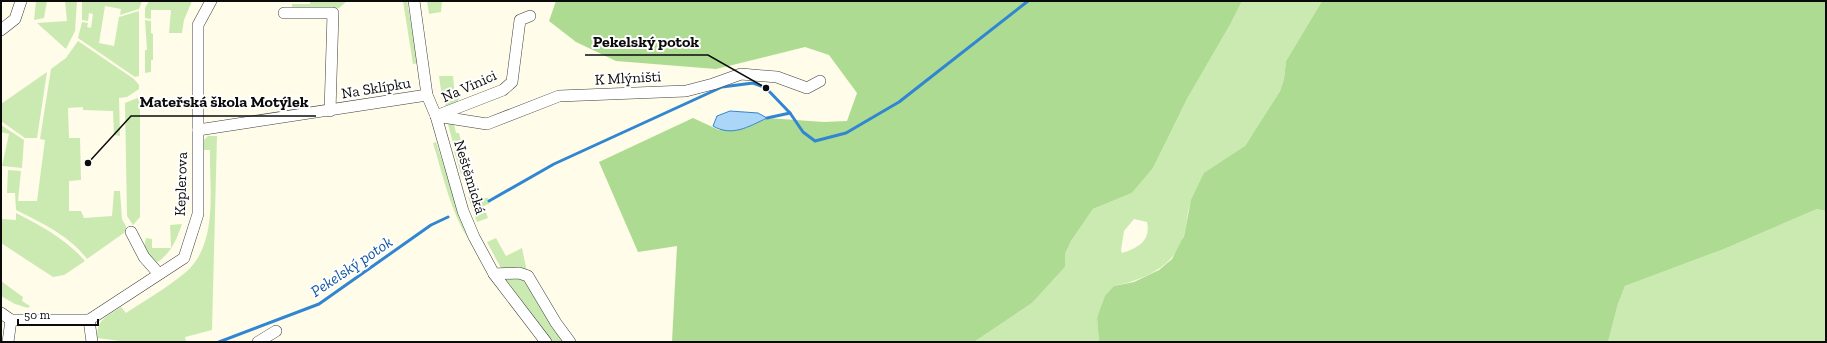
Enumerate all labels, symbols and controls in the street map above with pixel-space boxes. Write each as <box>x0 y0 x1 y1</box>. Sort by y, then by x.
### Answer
callout: Pekelský potok <box>585 27 708 55</box>
text: Pekelský potok <box>593 32 699 51</box>
street label: Na Vinici <box>439 66 499 106</box>
street label: K Mlýništi <box>594 67 662 89</box>
street label: Na Sklípku <box>340 74 412 102</box>
callout: Mateřská škola Motýlek <box>131 88 316 116</box>
text: Mateřská škola Motýlek <box>139 92 309 111</box>
street label: Neštěmická <box>450 138 490 216</box>
street label: Keplerova <box>171 152 191 216</box>
water label: Pekelský potok <box>307 232 396 301</box>
scale bar <box>18 301 98 327</box>
text: 50 m <box>24 308 51 322</box>

